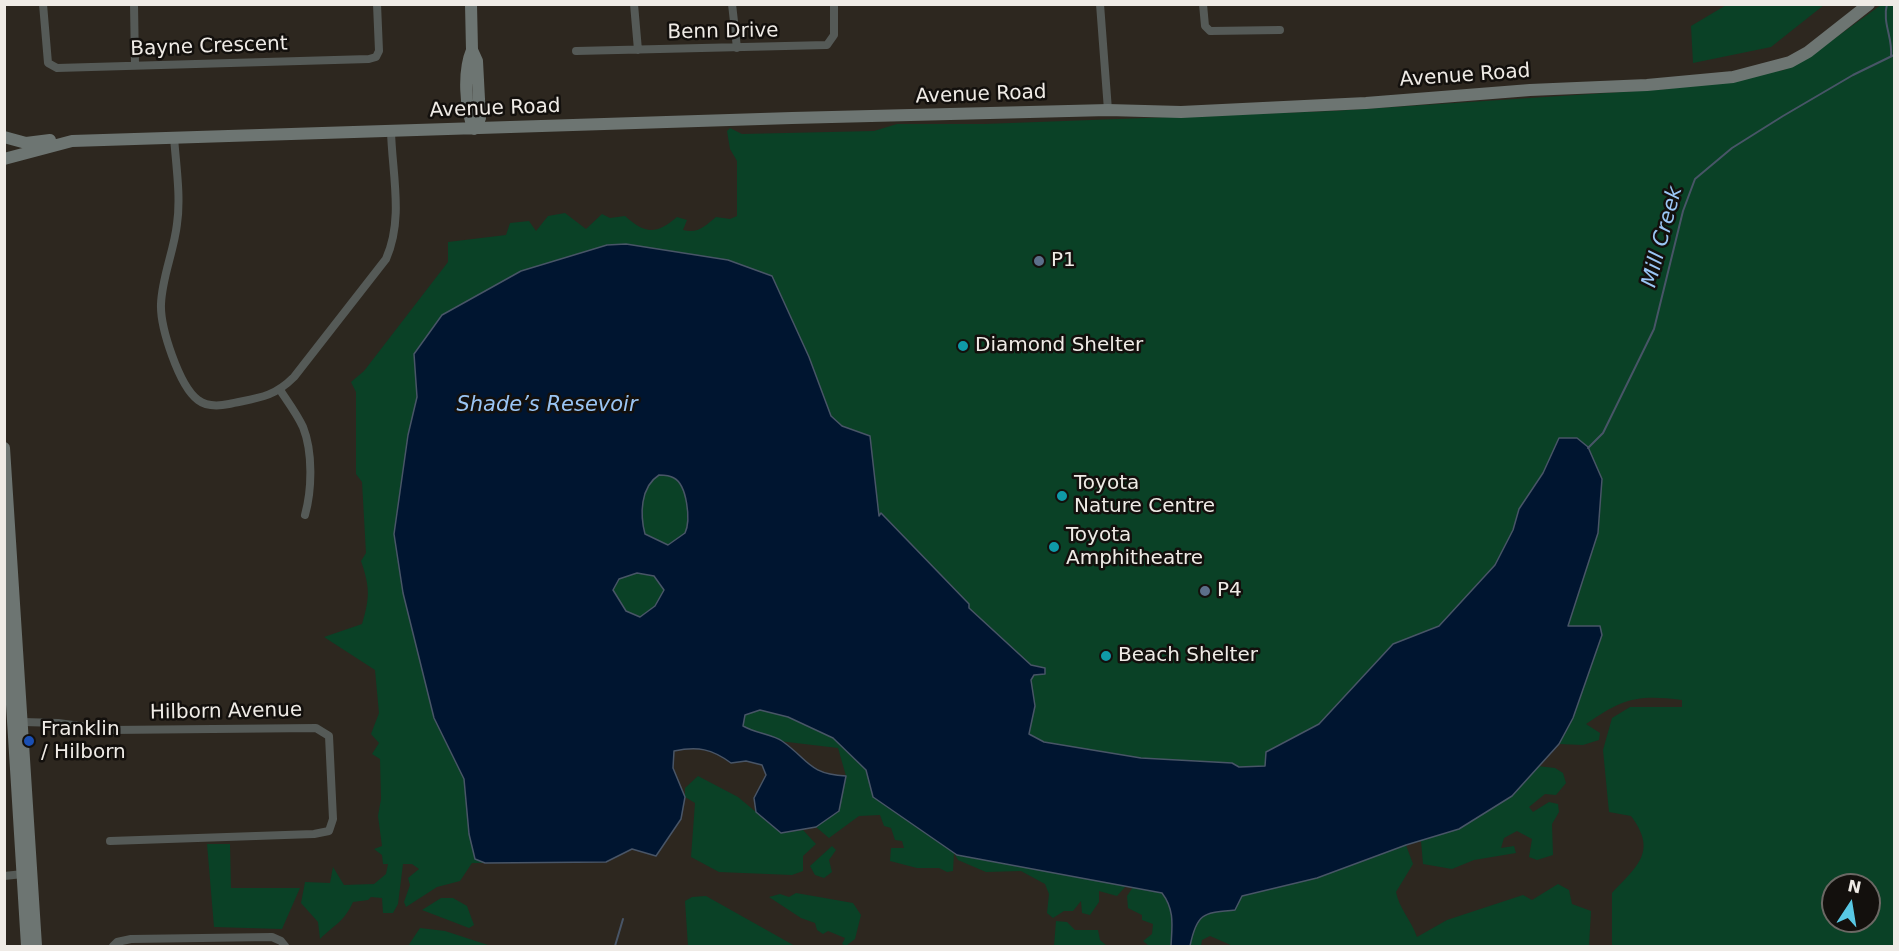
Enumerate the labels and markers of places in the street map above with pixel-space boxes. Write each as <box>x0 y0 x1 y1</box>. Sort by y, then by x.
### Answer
place label: P1 <box>1051 249 1076 273</box>
marker: P1 <box>1032 254 1046 268</box>
place label: Diamond Shelter <box>975 334 1143 358</box>
marker: Diamond Shelter <box>956 339 970 353</box>
place label: Toyota Nature Centre <box>1074 472 1215 519</box>
marker: Toyota Nature Centre <box>1055 489 1069 503</box>
place label: Toyota Amphitheatre <box>1066 524 1203 571</box>
marker: Toyota Amphitheatre <box>1047 540 1061 554</box>
place label: P4 <box>1217 579 1242 603</box>
marker: P4 <box>1198 584 1212 598</box>
place label: Beach Shelter <box>1118 644 1258 668</box>
marker: Beach Shelter <box>1099 649 1113 663</box>
place label: Franklin / Hilborn <box>41 718 126 765</box>
marker: Franklin / Hilborn <box>22 734 36 748</box>

